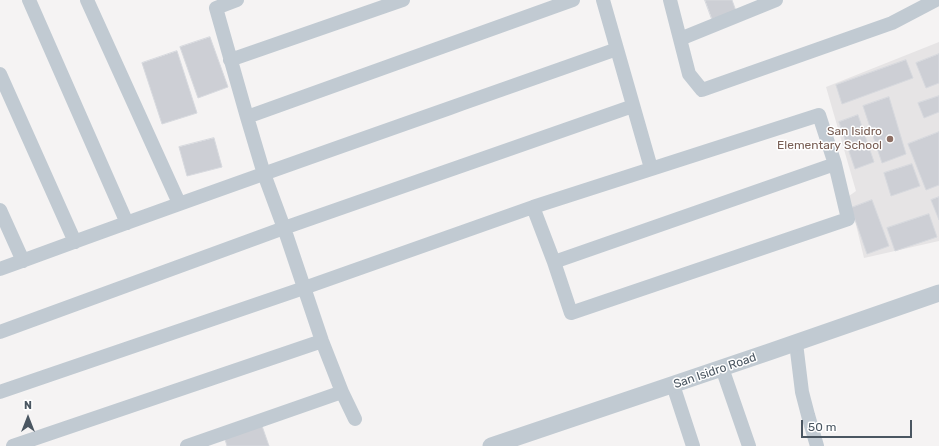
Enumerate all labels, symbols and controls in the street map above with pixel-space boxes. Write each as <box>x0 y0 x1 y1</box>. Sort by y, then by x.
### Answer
place label: San Isidro Elementary School <box>777 125 882 153</box>
marker: San Isidro Elementary School <box>885 134 895 144</box>
street label: San Isidro Road <box>672 350 758 392</box>
north arrow <box>8 398 48 438</box>
text: N <box>24 399 32 412</box>
scale bar <box>803 412 914 438</box>
text: 50 m <box>808 420 836 434</box>

